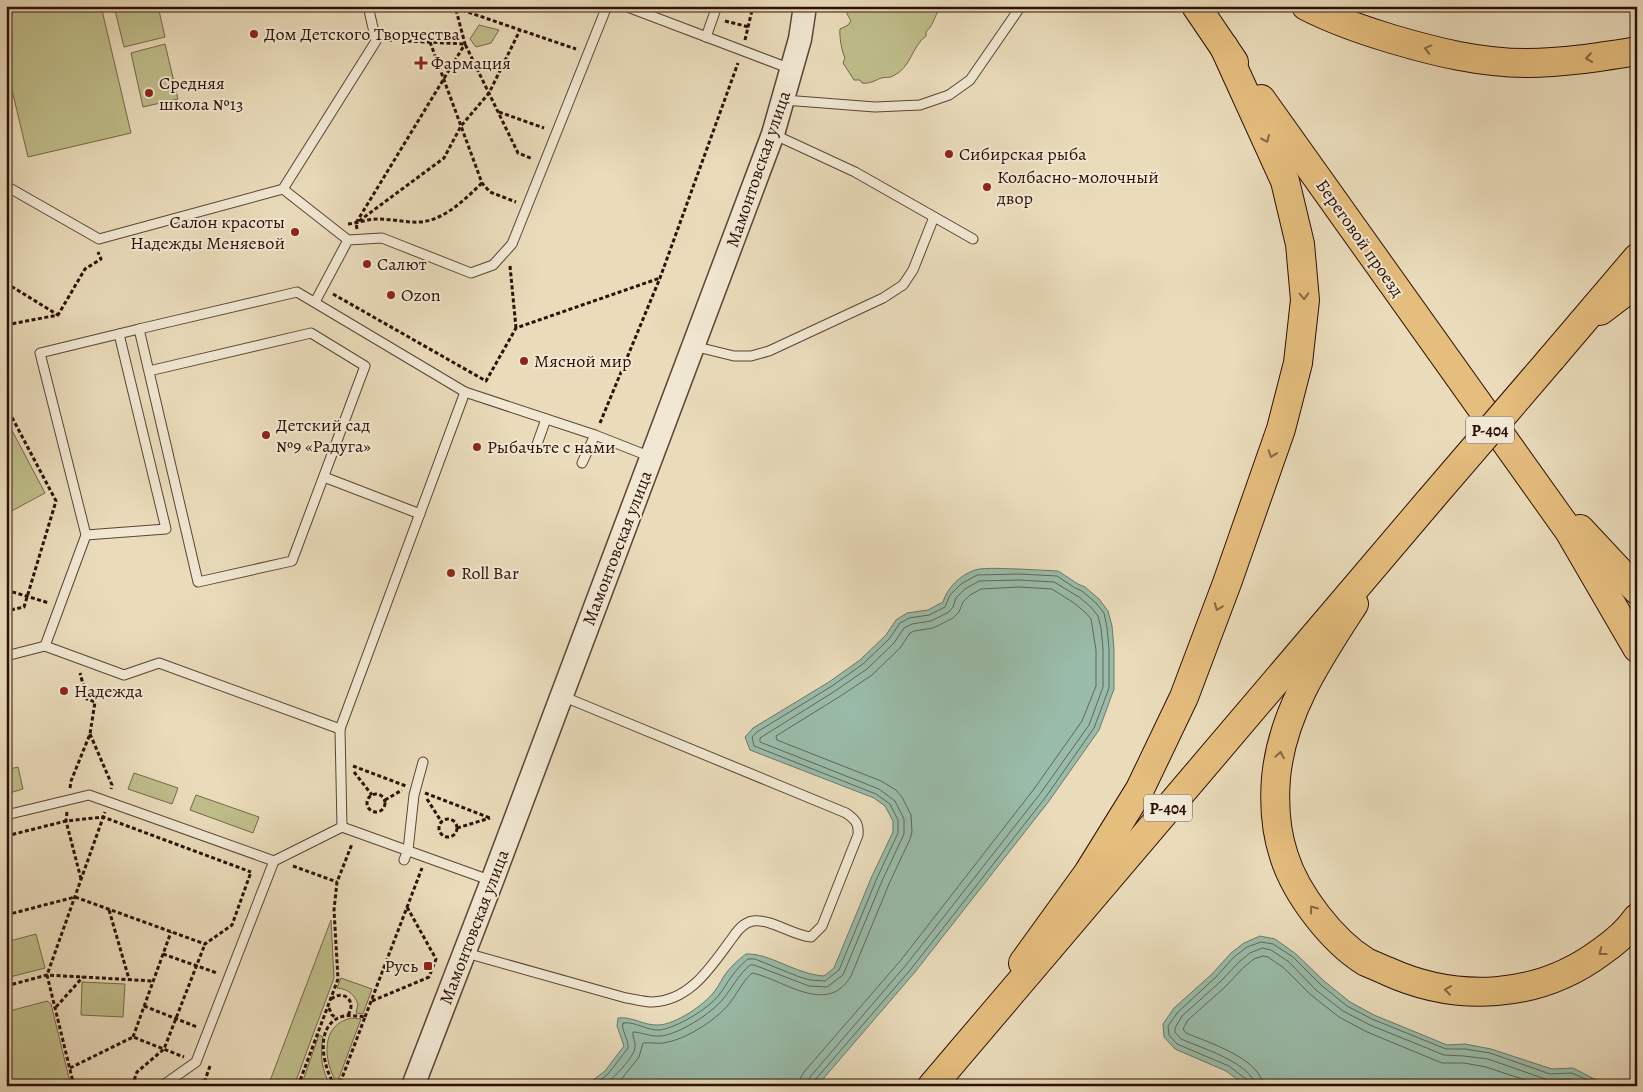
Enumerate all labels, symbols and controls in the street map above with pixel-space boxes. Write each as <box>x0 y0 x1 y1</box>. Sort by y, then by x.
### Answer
place label: Дом Детского Творчества <box>264 22 461 46</box>
marker: Дом Детского Творчества <box>248 28 260 40</box>
one-way arrow <box>1423 44 1432 55</box>
place label: Фармация <box>431 51 511 75</box>
one-way arrow <box>1584 52 1592 63</box>
marker: Фармация <box>415 57 427 69</box>
place label: Средняя школа №13 <box>159 71 243 116</box>
marker: Средняя школа №13 <box>143 87 155 99</box>
street label: Мамонтовская улица <box>720 87 796 250</box>
one-way arrow <box>1259 134 1270 143</box>
place label: Сибирская рыба <box>959 142 1087 166</box>
marker: Сибирская рыба <box>943 148 955 160</box>
place label: Колбасно-молочный двор <box>996 165 1159 210</box>
street label: Береговой проезд <box>1310 174 1410 302</box>
marker: Колбасно-молочный двор <box>981 181 993 193</box>
place label: Салон красоты Надежды Меняевой <box>130 210 285 255</box>
marker: Салон красоты Надежды Меняевой <box>289 226 301 238</box>
place label: Салют <box>377 252 427 276</box>
marker: Салют <box>361 258 373 270</box>
place label: Ozon <box>401 283 441 307</box>
marker: Ozon <box>385 289 397 301</box>
one-way arrow <box>1299 292 1309 300</box>
place label: Мясной мир <box>534 349 632 373</box>
marker: Мясной мир <box>518 355 530 367</box>
place label: Детский сад №9 «Радуга» <box>276 413 371 458</box>
road number: Р-404 <box>1466 416 1514 444</box>
marker: Детский сад №9 «Радуга» <box>260 429 272 441</box>
place label: Рыбачьте с нами <box>487 435 615 459</box>
marker: Рыбачьте с нами <box>471 441 483 453</box>
one-way arrow <box>1268 450 1278 458</box>
street label: Мамонтовская улица <box>576 467 658 629</box>
place label: Roll Bar <box>461 561 519 585</box>
marker: Roll Bar <box>445 567 457 579</box>
one-way arrow <box>1214 603 1224 611</box>
place label: Надежда <box>74 679 144 703</box>
marker: Надежда <box>58 685 70 697</box>
one-way arrow <box>1275 751 1285 759</box>
road number: Р-404 <box>1144 794 1192 821</box>
street label: Мамонтовская улица <box>433 846 515 1008</box>
one-way arrow <box>1310 905 1319 915</box>
one-way arrow <box>1598 946 1608 955</box>
place label: Русь <box>384 954 418 978</box>
marker: Русь <box>422 960 434 972</box>
one-way arrow <box>1444 985 1453 995</box>

